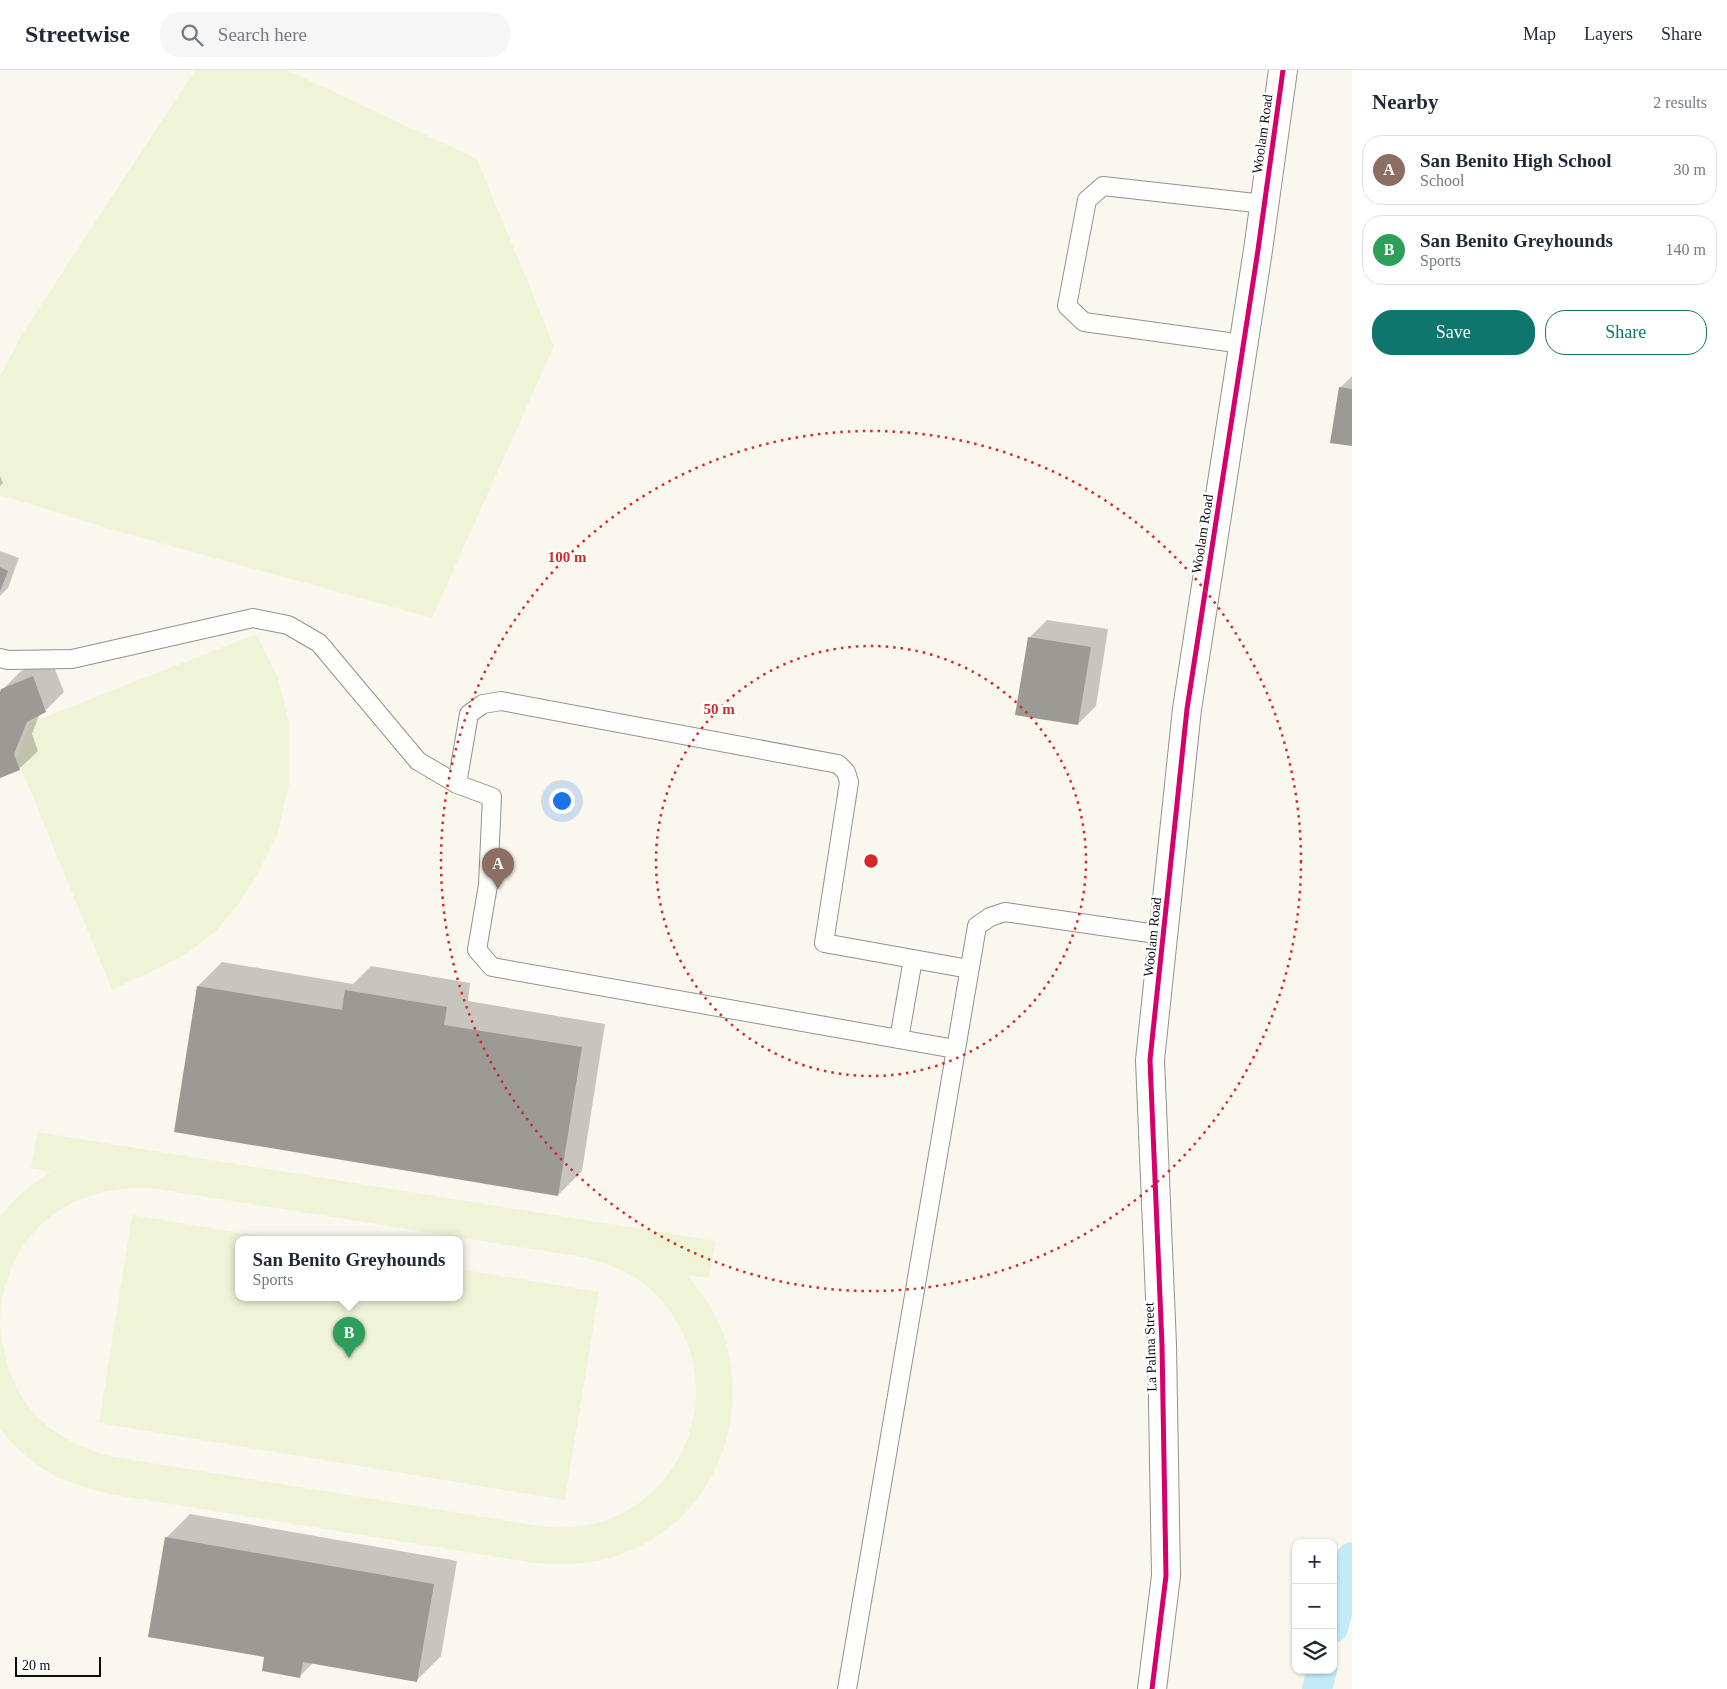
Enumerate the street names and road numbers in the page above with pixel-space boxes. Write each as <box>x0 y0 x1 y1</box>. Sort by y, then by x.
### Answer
street label: Woolam Road <box>1249 93 1275 175</box>
street label: Woolam Road <box>1189 493 1216 575</box>
street label: Woolam Road <box>1141 896 1164 978</box>
street label: La Palma Street <box>1141 1302 1160 1392</box>

